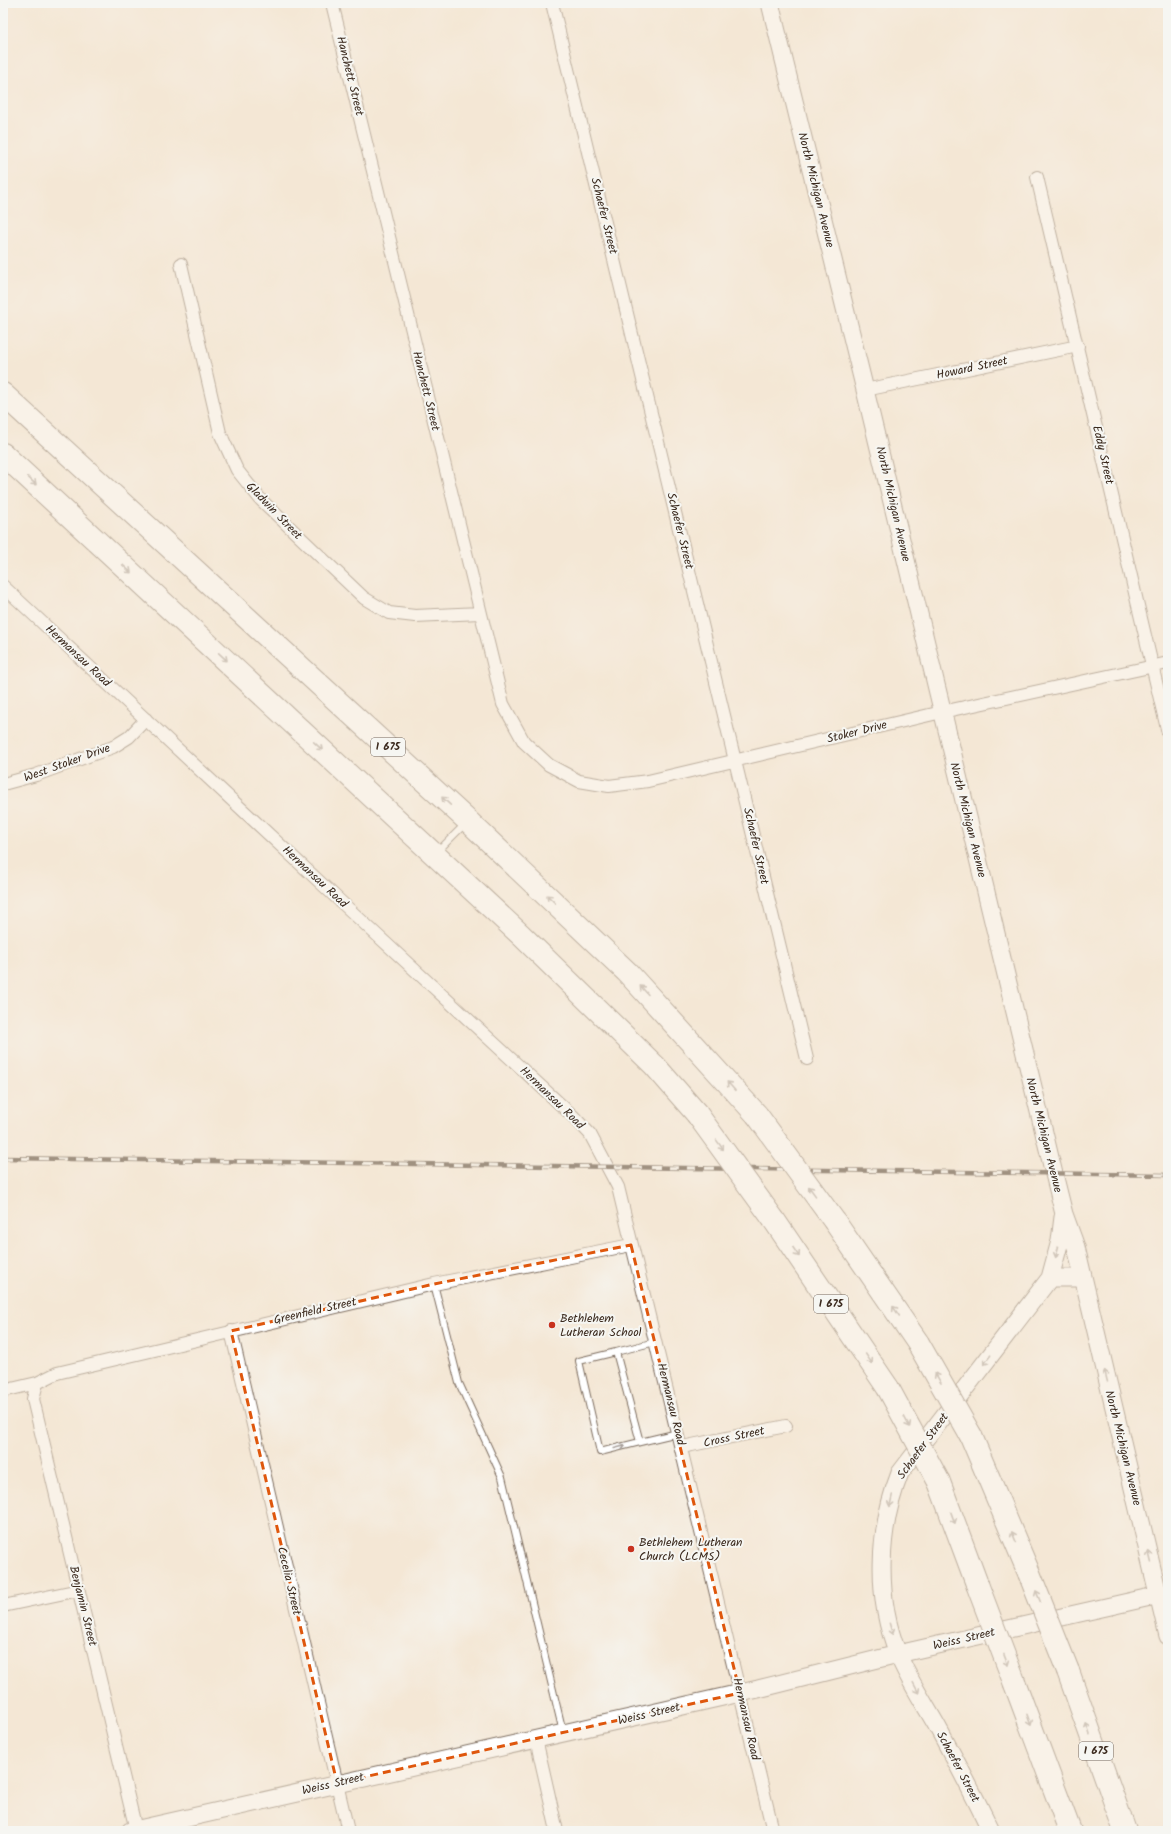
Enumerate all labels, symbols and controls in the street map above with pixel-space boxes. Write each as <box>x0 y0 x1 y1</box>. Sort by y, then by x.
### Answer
street label: Hanchett Street <box>331 34 369 118</box>
street label: North Michigan Avenue <box>792 130 840 250</box>
street label: Schaefer Street <box>585 176 623 257</box>
street label: Hanchett Street <box>407 349 445 433</box>
street label: Howard Street <box>935 351 1010 385</box>
street label: Eddy Street <box>1087 424 1119 487</box>
street label: North Michigan Avenue <box>870 444 916 564</box>
one-way arrow <box>27 476 37 485</box>
street label: Gladwin Street <box>241 478 307 545</box>
street label: Schaefer Street <box>661 491 699 572</box>
one-way arrow <box>122 564 132 574</box>
street label: Hermansau Road <box>41 620 116 692</box>
one-way arrow <box>218 652 228 662</box>
street label: Stoker Drive <box>825 715 890 749</box>
street label: West Stoker Drive <box>21 738 113 787</box>
road number: I 675 <box>371 738 405 756</box>
one-way arrow <box>313 741 323 750</box>
street label: North Michigan Avenue <box>944 760 992 880</box>
one-way arrow <box>441 796 451 805</box>
street label: Schaefer Street <box>738 806 774 887</box>
street label: Hermansau Road <box>278 841 353 913</box>
one-way arrow <box>546 894 556 904</box>
one-way arrow <box>639 985 648 995</box>
street label: Hermansau Road <box>515 1062 590 1135</box>
street label: North Michigan Avenue <box>1020 1075 1068 1195</box>
one-way arrow <box>726 1081 736 1091</box>
one-way arrow <box>716 1140 724 1151</box>
one-way arrow <box>808 1185 816 1196</box>
one-way arrow <box>1053 1245 1060 1258</box>
one-way arrow <box>792 1246 800 1257</box>
street label: Greenfield Street <box>272 1292 359 1330</box>
road number: I 675 <box>814 1295 848 1313</box>
one-way arrow <box>892 1306 900 1317</box>
place label: Bethlehem Lutheran School <box>560 1309 642 1342</box>
marker: Bethlehem Lutheran School <box>547 1320 557 1330</box>
one-way arrow <box>865 1354 873 1365</box>
one-way arrow <box>983 1354 991 1365</box>
street label: Hermansau Road <box>652 1361 691 1448</box>
one-way arrow <box>1102 1370 1109 1383</box>
one-way arrow <box>933 1372 941 1384</box>
street label: North Michigan Avenue <box>1099 1388 1147 1508</box>
street label: Schaefer Street <box>892 1408 954 1483</box>
one-way arrow <box>903 1416 911 1428</box>
street label: Cross Street <box>702 1421 767 1453</box>
one-way arrow <box>614 1442 627 1450</box>
one-way arrow <box>886 1494 894 1507</box>
one-way arrow <box>949 1512 957 1524</box>
one-way arrow <box>1009 1532 1017 1544</box>
place label: Bethlehem Lutheran Church (LCMS) <box>639 1533 742 1566</box>
marker: Bethlehem Lutheran Church (LCMS) <box>626 1544 636 1554</box>
street label: Cecelia Street <box>272 1545 306 1618</box>
one-way arrow <box>1145 1551 1153 1564</box>
street label: Benjamin Street <box>64 1564 102 1649</box>
one-way arrow <box>1033 1590 1041 1602</box>
one-way arrow <box>888 1623 895 1636</box>
street label: Weiss Street <box>931 1623 997 1655</box>
one-way arrow <box>1003 1653 1011 1665</box>
street label: Hermansau Road <box>727 1676 765 1763</box>
one-way arrow <box>913 1682 920 1694</box>
street label: Weiss Street <box>616 1698 682 1730</box>
one-way arrow <box>1025 1714 1033 1726</box>
one-way arrow <box>1083 1723 1091 1735</box>
street label: Schaefer Street <box>931 1728 985 1806</box>
road number: I 675 <box>1079 1742 1113 1760</box>
street label: Weiss Street <box>300 1768 366 1800</box>

